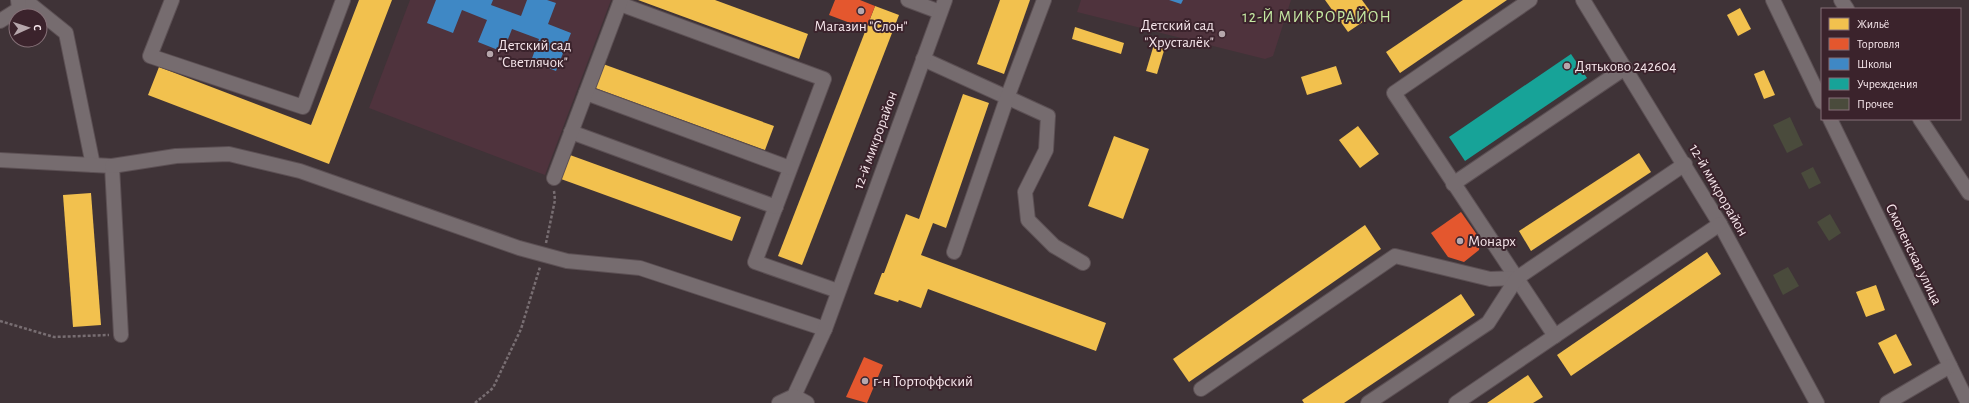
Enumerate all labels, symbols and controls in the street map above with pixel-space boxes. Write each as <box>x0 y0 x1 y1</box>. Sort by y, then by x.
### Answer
marker: Магазин "Слон" <box>856 6 866 16</box>
north arrow <box>8 8 48 48</box>
district label: 12-Й МИКРОРАЙОН <box>1242 8 1392 25</box>
legend <box>1821 8 1961 120</box>
place label: Детский сад "Хрусталёк" <box>1141 18 1214 50</box>
text: Жильё <box>1857 18 1889 30</box>
place label: Магазин "Слон" <box>814 19 908 34</box>
text: С <box>32 24 43 31</box>
marker: Детский сад "Хрусталёк" <box>1217 29 1227 39</box>
place label: Детский сад "Светлячок" <box>498 38 571 70</box>
text: Торговля <box>1857 38 1900 50</box>
marker: Детский сад "Светлячок" <box>485 49 495 59</box>
text: Школы <box>1857 58 1892 70</box>
place label: Дятьково 242604 <box>1575 59 1677 74</box>
marker: Дятьково 242604 <box>1562 61 1572 71</box>
text: Учреждения <box>1857 78 1918 90</box>
street label: 12-й микрорайон <box>851 89 900 191</box>
text: Прочее <box>1857 98 1893 110</box>
street label: 12-й микрорайон <box>1686 142 1751 239</box>
street label: Смоленская улица <box>1883 201 1945 307</box>
place label: Монарх <box>1468 234 1516 249</box>
marker: Монарх <box>1455 236 1465 246</box>
place label: г-н Тортоффский <box>873 374 973 389</box>
marker: г-н Тортоффский <box>860 376 870 386</box>

